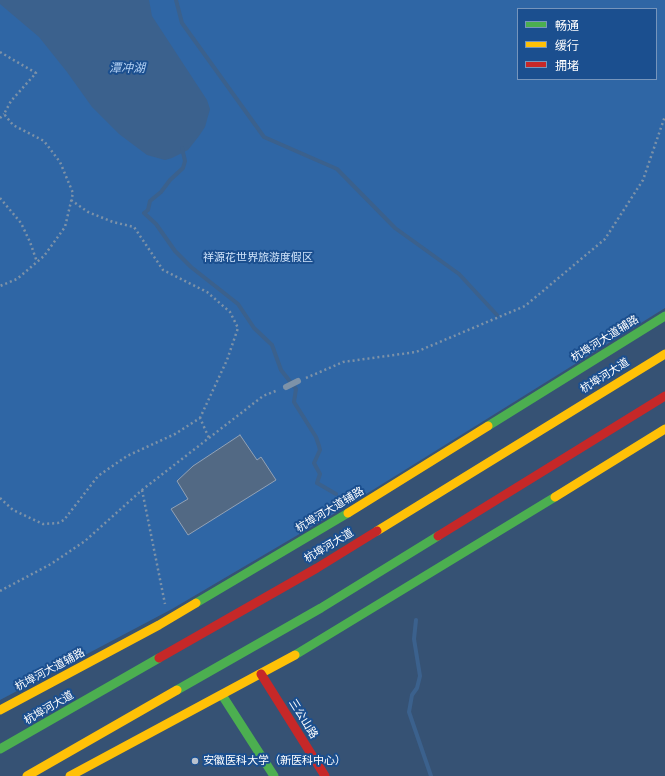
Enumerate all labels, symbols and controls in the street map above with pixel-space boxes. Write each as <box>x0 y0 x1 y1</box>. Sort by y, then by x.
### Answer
legend <box>517 8 657 80</box>
text: 畅通 <box>555 19 579 33</box>
text: 缓行 <box>555 39 579 53</box>
text: 拥堵 <box>555 59 579 73</box>
water label: 潭冲湖 <box>109 62 145 76</box>
park label: 祥源花世界旅游度假区 <box>203 251 313 265</box>
street label: 杭埠河大道辅路 <box>569 313 641 365</box>
street label: 杭埠河大道 <box>578 356 632 396</box>
street label: 杭埠河大道辅路 <box>294 485 366 535</box>
street label: 杭埠河大道 <box>302 526 356 566</box>
street label: 杭埠河大道辅路 <box>13 646 87 694</box>
street label: 杭埠河大道 <box>22 689 76 727</box>
street label: 三公山路 <box>286 697 320 741</box>
place label: 安徽医科大学（新医科中心） <box>203 754 346 768</box>
marker: 安徽医科大学（新医科中心） <box>190 756 200 766</box>

